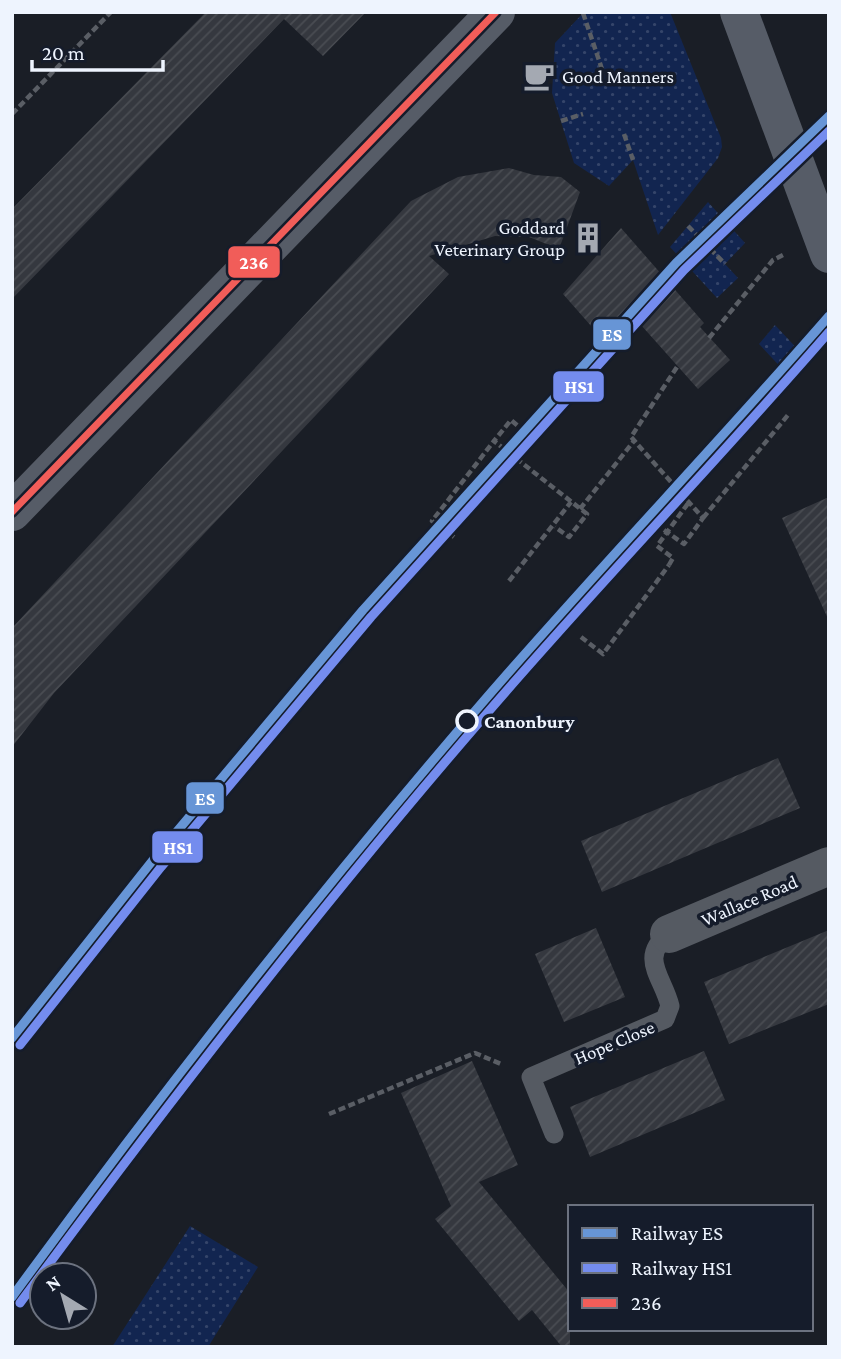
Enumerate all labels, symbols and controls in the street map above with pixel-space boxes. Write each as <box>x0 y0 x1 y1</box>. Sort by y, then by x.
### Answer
scale bar <box>32 28 163 72</box>
text: 20 m <box>42 41 85 65</box>
cafe icon: Good Manners <box>522 59 556 93</box>
place label: Good Manners <box>562 66 674 87</box>
place label: Goddard Veterinary Group <box>434 217 565 260</box>
building icon: Goddard Veterinary Group <box>571 221 605 255</box>
line badge: 236 <box>227 245 281 279</box>
text: 236 <box>239 252 269 273</box>
line badge: ES <box>592 318 632 351</box>
text: ES <box>602 324 622 345</box>
line badge: HS1 <box>552 370 605 403</box>
text: HS1 <box>564 376 594 397</box>
marker: Canonbury <box>456 710 478 732</box>
place label: Canonbury <box>484 711 575 732</box>
line badge: ES <box>185 781 225 815</box>
text: ES <box>195 788 215 809</box>
line badge: HS1 <box>151 830 204 864</box>
text: HS1 <box>163 837 193 858</box>
street label: Wallace Road <box>698 871 800 930</box>
street label: Hope Close <box>571 1016 658 1069</box>
legend <box>568 1205 813 1331</box>
text: Railway ES <box>631 1221 723 1245</box>
text: Railway HS1 <box>631 1256 732 1280</box>
north arrow <box>28 1261 98 1331</box>
text: N <box>42 1271 65 1295</box>
text: 236 <box>631 1291 662 1315</box>

